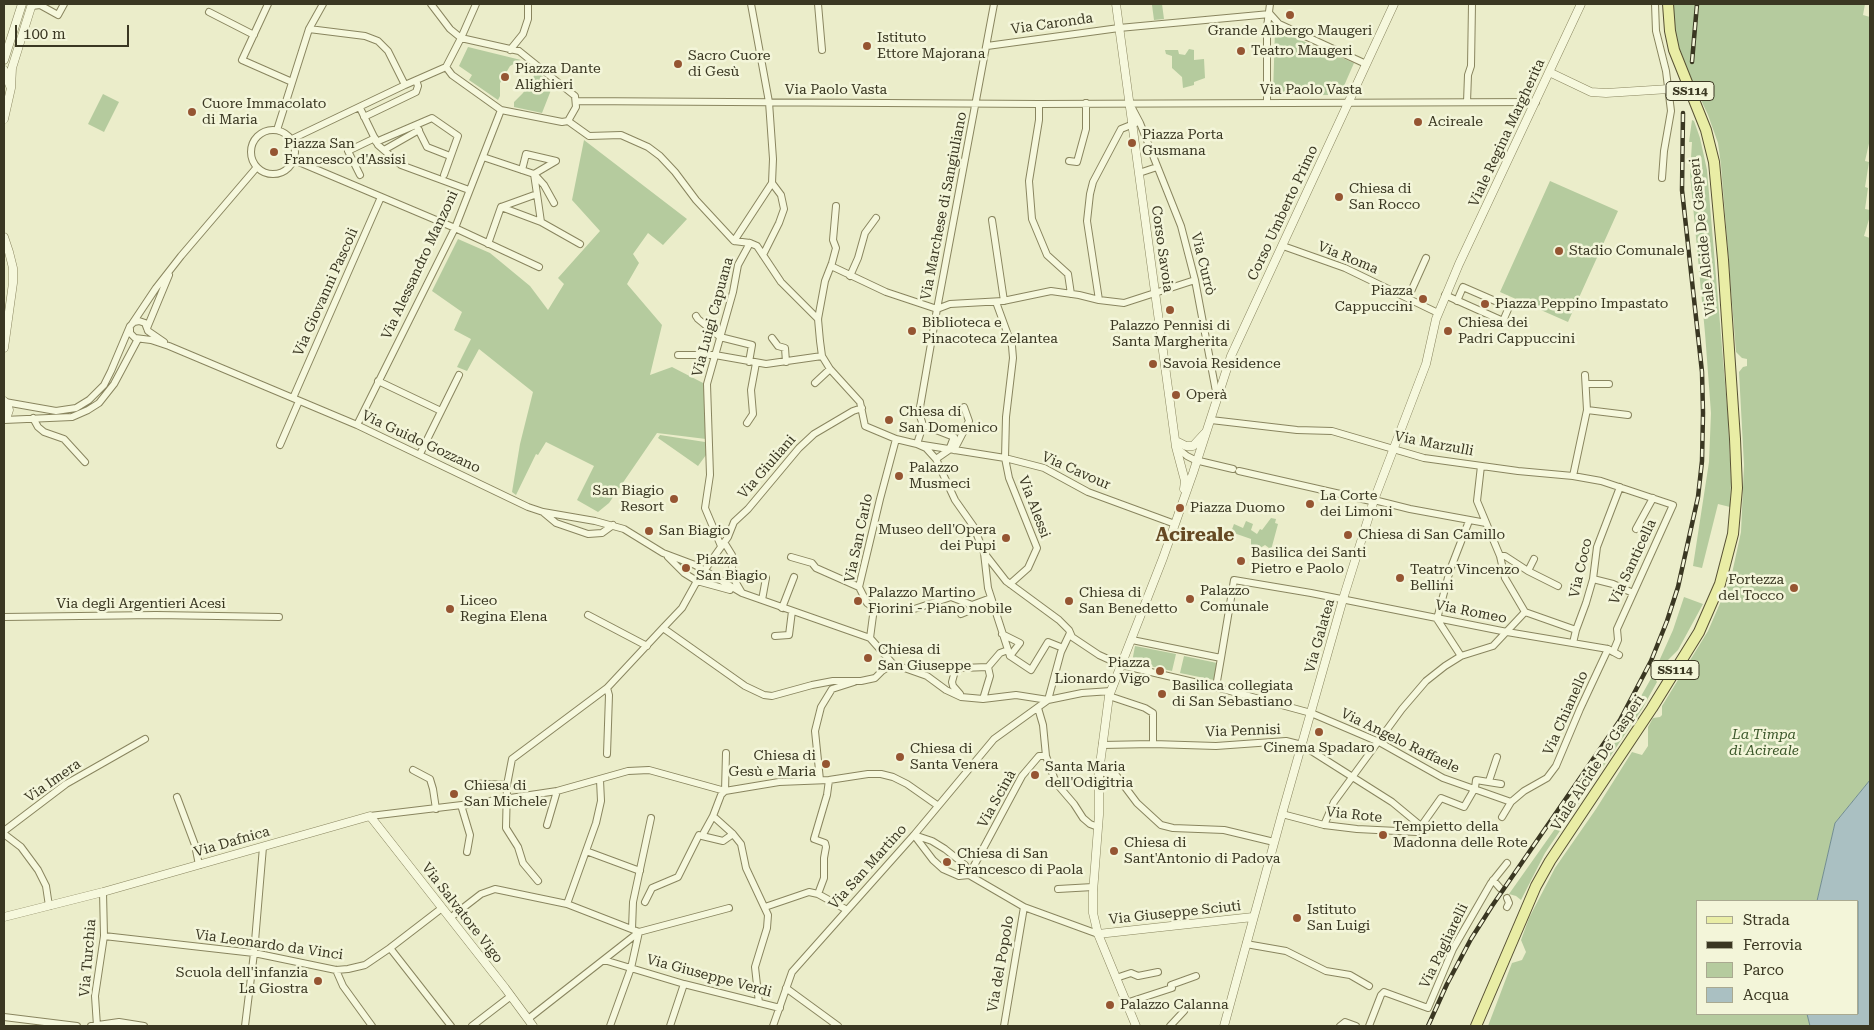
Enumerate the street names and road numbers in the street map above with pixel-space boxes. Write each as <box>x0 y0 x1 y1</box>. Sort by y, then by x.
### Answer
street label: Via Caronda <box>1010 10 1094 38</box>
street label: Viale Regina Margherita <box>1465 56 1549 210</box>
street label: Via Paolo Vasta <box>785 82 887 98</box>
street label: Via Paolo Vasta <box>1260 82 1362 98</box>
road number: SS114 <box>1666 82 1714 100</box>
street label: Via Marchese di Sangiuliano <box>917 110 971 302</box>
street label: Corso Umberto Primo <box>1244 143 1322 283</box>
street label: Viale Alcide De Gasperi <box>1686 157 1720 317</box>
street label: Via Alessandro Manzoni <box>378 188 462 342</box>
street label: Corso Savoia <box>1148 204 1176 294</box>
street label: Via Giovanni Pascoli <box>290 225 362 359</box>
street label: Via Currò <box>1187 231 1219 297</box>
street label: Via Roma <box>1315 238 1381 278</box>
street label: Via Luigi Capuana <box>689 255 737 379</box>
street label: Via Guido Gozzano <box>359 407 483 477</box>
street label: Via Marzulli <box>1393 428 1475 460</box>
street label: Via Giuliani <box>735 432 799 502</box>
street label: Via Cavour <box>1039 448 1113 494</box>
street label: Via Alessi <box>1014 474 1054 540</box>
street label: Via San Carlo <box>841 492 877 584</box>
street label: Via Santicella <box>1606 517 1660 607</box>
street label: Via Coco <box>1566 537 1596 599</box>
street label: Via degli Argentieri Acesi <box>56 596 226 612</box>
street label: Via Galatea <box>1301 597 1339 675</box>
street label: Via Romeo <box>1434 597 1508 627</box>
road number: SS114 <box>1651 660 1699 680</box>
street label: Via Chianello <box>1540 668 1592 758</box>
street label: Viale Alcide De Gasperi <box>1548 692 1648 834</box>
street label: Via Angelo Raffaele <box>1338 705 1462 777</box>
street label: Via Pennisi <box>1205 721 1281 741</box>
street label: Via Imera <box>22 756 84 806</box>
street label: Via Scinà <box>974 767 1020 831</box>
street label: Via Rote <box>1325 804 1383 826</box>
street label: Via San Martino <box>825 821 911 913</box>
street label: Via Dafnica <box>192 823 272 861</box>
street label: Via Salvatore Vigo <box>418 860 506 966</box>
street label: Via Giuseppe Sciuti <box>1108 898 1242 928</box>
street label: Via Pagliarelli <box>1416 901 1472 991</box>
street label: Via del Popolo <box>984 914 1018 1014</box>
street label: Via Turchia <box>76 918 100 998</box>
street label: Via Leonardo da Vinci <box>194 926 344 964</box>
street label: Via Giuseppe Verdi <box>645 951 773 1001</box>

